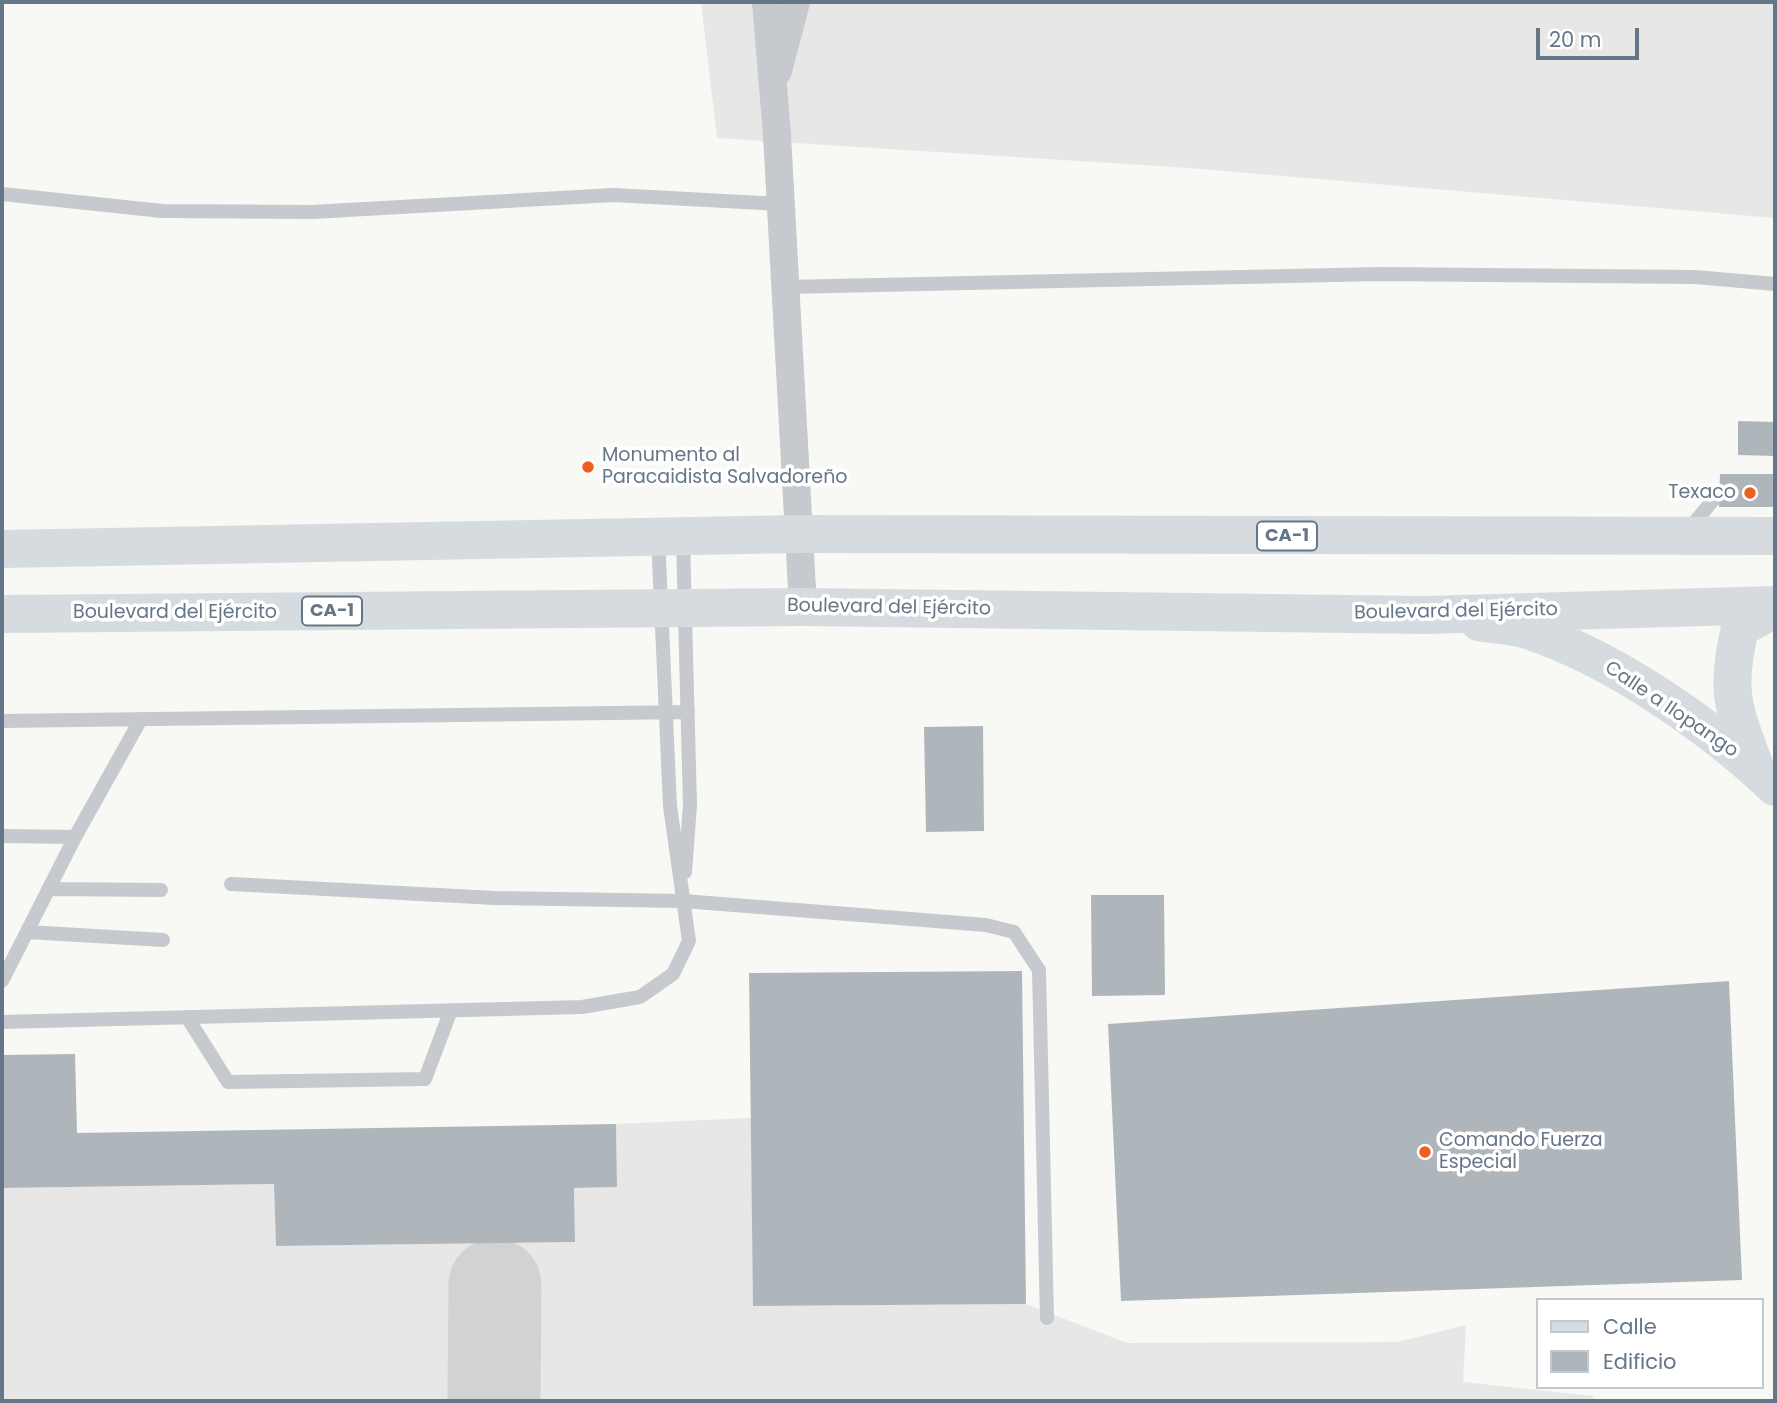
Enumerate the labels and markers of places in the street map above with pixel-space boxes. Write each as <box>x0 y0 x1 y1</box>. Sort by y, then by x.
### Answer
place label: Monumento al Paracaidista Salvadoreño <box>602 445 847 489</box>
marker: Monumento al Paracaidista Salvadoreño <box>580 459 596 475</box>
place label: Texaco <box>1668 482 1736 504</box>
marker: Texaco <box>1742 485 1758 501</box>
place label: Comando Fuerza Especial <box>1439 1130 1603 1174</box>
marker: Comando Fuerza Especial <box>1417 1144 1433 1160</box>

